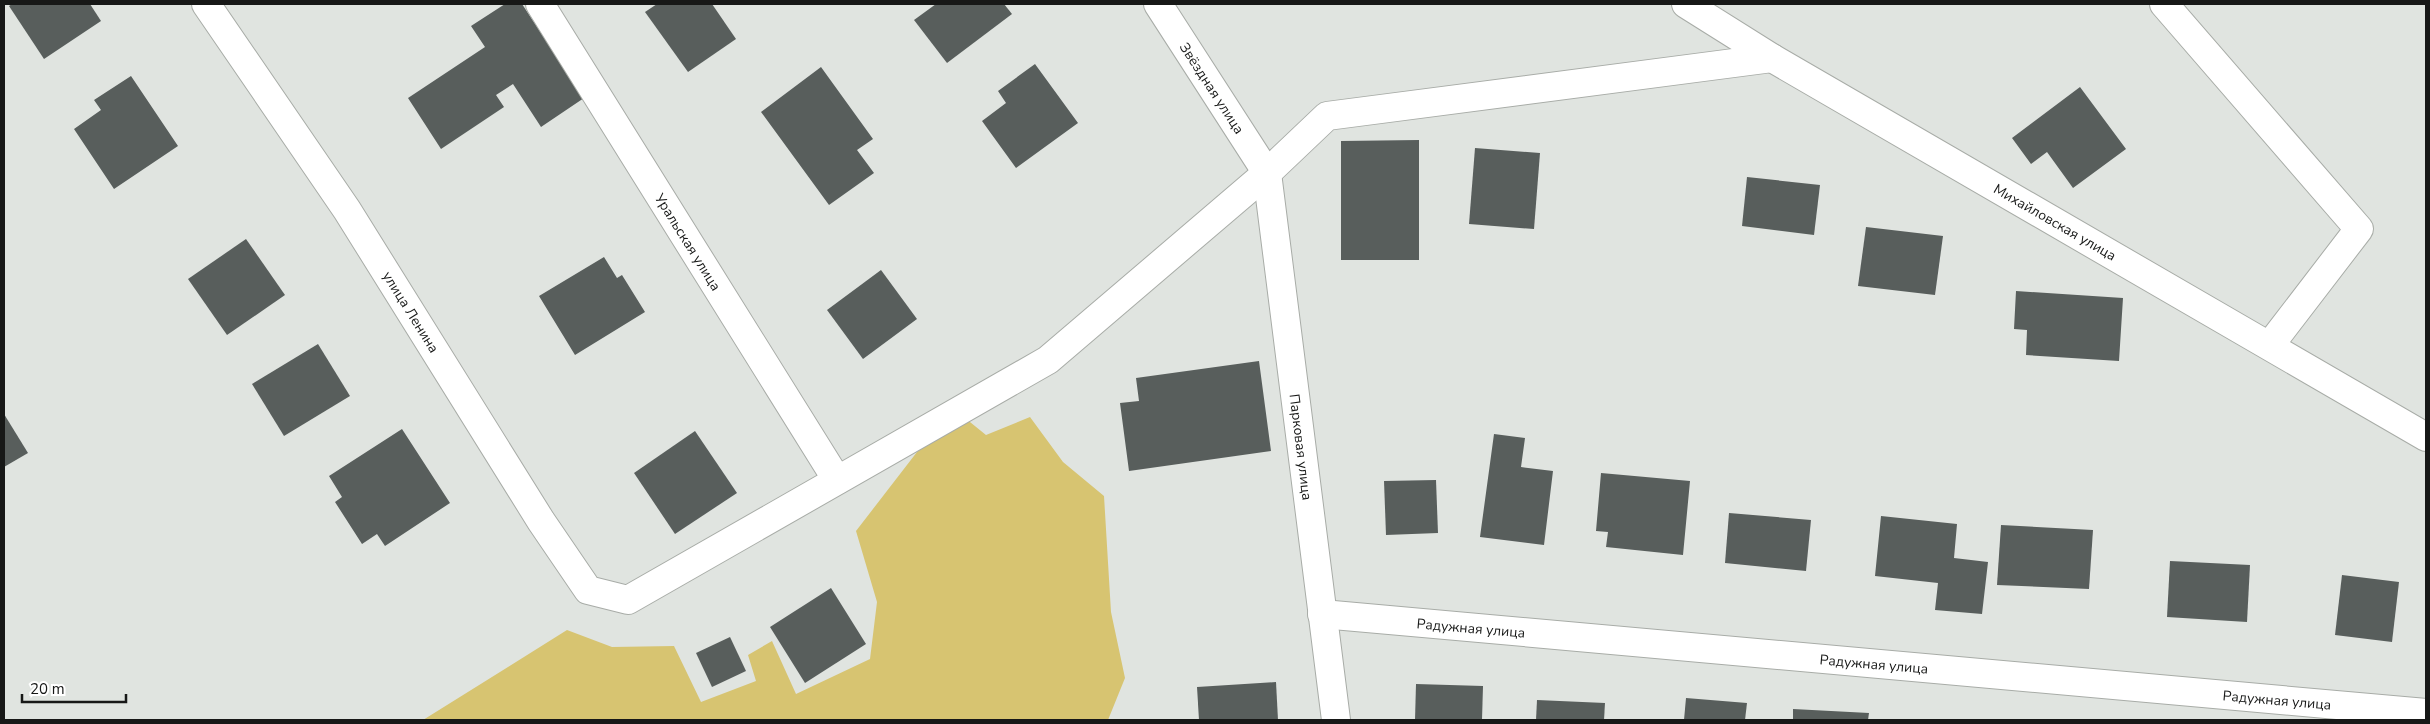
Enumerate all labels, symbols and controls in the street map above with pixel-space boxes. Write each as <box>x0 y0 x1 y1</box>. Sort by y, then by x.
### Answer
street label: Звёздная улица <box>1175 39 1248 138</box>
street label: Михайловская улица <box>1990 180 2120 265</box>
street label: Уральская улица <box>649 189 725 295</box>
street label: улица Ленина <box>378 268 443 357</box>
street label: Парковая улица <box>1285 393 1316 501</box>
street label: Радужная улица <box>1416 614 1526 643</box>
street label: Радужная улица <box>1819 650 1929 679</box>
scale bar <box>22 672 126 704</box>
text: 20 m <box>30 679 65 699</box>
street label: Радужная улица <box>2222 686 2332 715</box>

